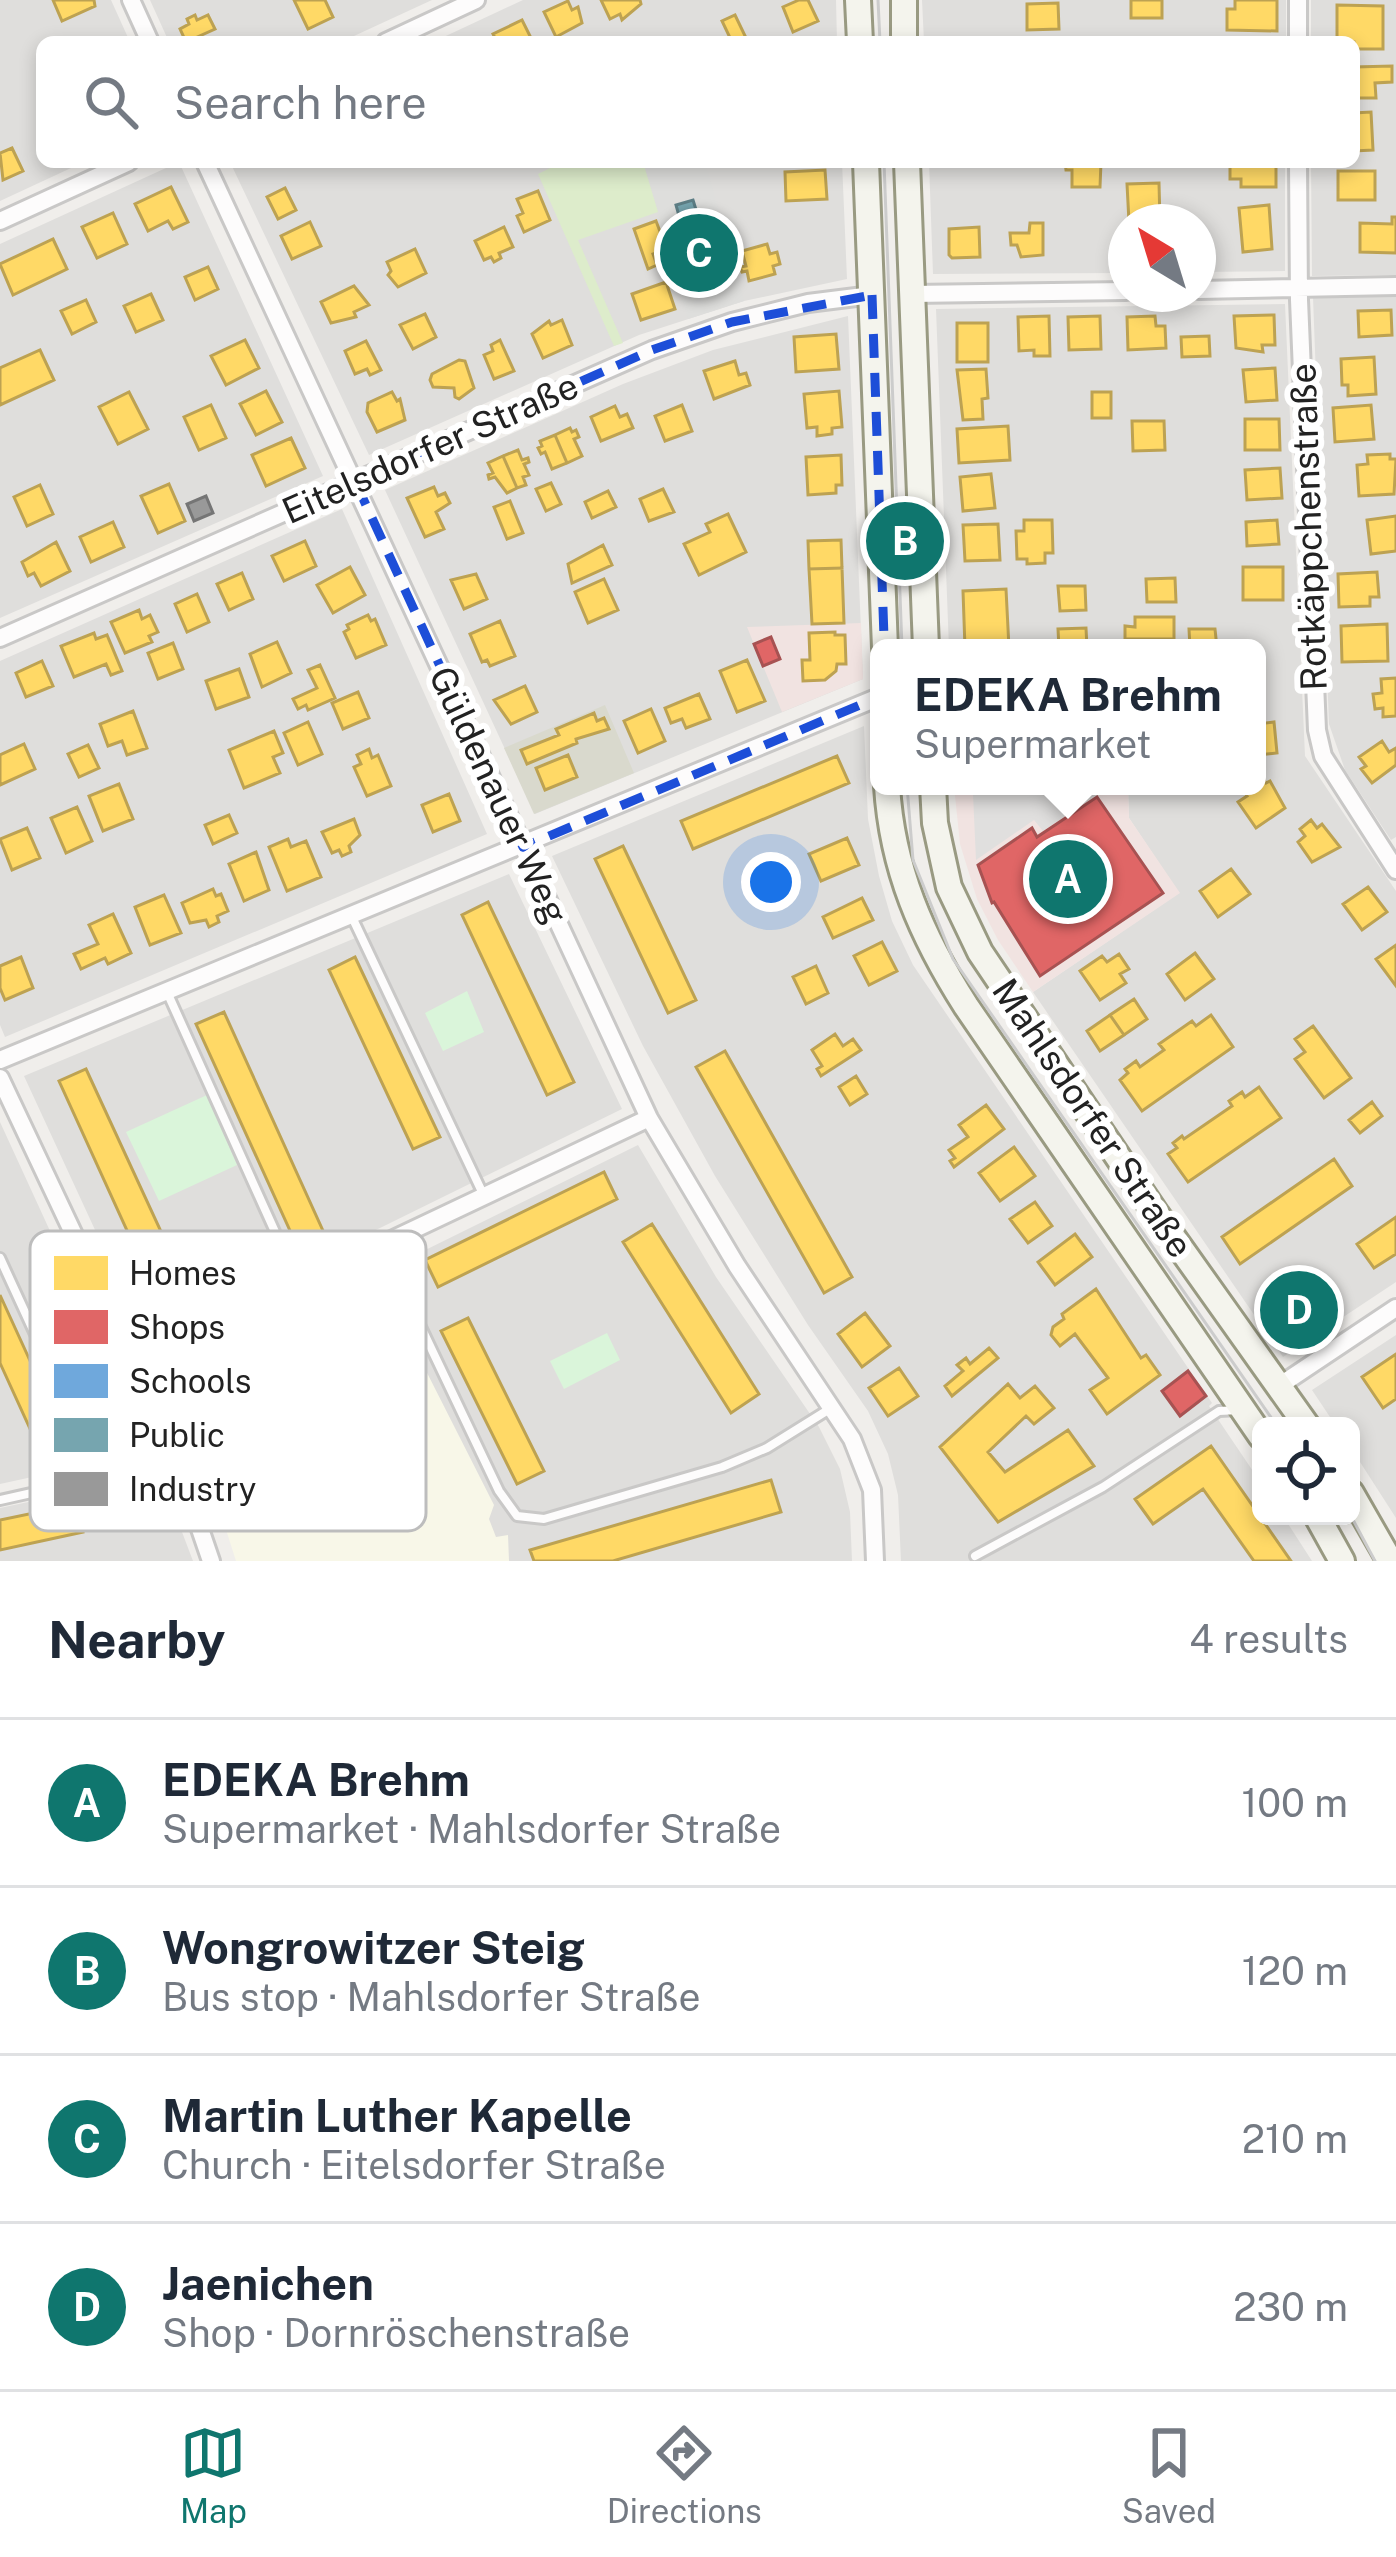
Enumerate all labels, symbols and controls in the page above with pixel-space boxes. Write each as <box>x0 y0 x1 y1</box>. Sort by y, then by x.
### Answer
search box <box>36 36 1360 168</box>
icon: search <box>78 69 144 135</box>
text: Search here <box>174 76 427 129</box>
north arrow <box>1108 204 1216 312</box>
pin: C <box>660 208 738 298</box>
street label: Rotkäppchenstraße <box>1281 363 1335 691</box>
street label: Eitelsdorfer Straße <box>276 364 584 532</box>
pin: B <box>866 496 944 586</box>
popup <box>870 639 1266 795</box>
street label: Güldenauer Weg <box>421 660 577 930</box>
text: EDEKA Brehm <box>914 668 1222 721</box>
text: Supermarket <box>914 721 1152 767</box>
pin: A <box>1029 834 1107 924</box>
your location <box>741 852 801 912</box>
street label: Mahlsdorfer Straße <box>984 971 1202 1265</box>
legend <box>30 1231 426 1531</box>
text: Homes <box>129 1254 237 1292</box>
pin: D <box>1260 1265 1338 1355</box>
text: Shops <box>129 1308 225 1346</box>
text: Schools <box>129 1362 251 1400</box>
text: Public <box>129 1416 225 1454</box>
map controls <box>1252 1417 1360 1525</box>
button: locate <box>1252 1417 1360 1525</box>
text: Industry <box>129 1470 256 1508</box>
text: Nearby <box>48 1610 225 1669</box>
text: 4 results <box>1189 1616 1348 1662</box>
text: EDEKA Brehm <box>162 1753 470 1806</box>
text: A <box>73 1780 101 1826</box>
text: 100 m <box>1241 1780 1348 1826</box>
text: Supermarket · Mahlsdorfer Straße <box>162 1806 781 1852</box>
text: Wongrowitzer Steig <box>162 1921 585 1974</box>
text: B <box>74 1948 100 1994</box>
text: 120 m <box>1242 1948 1348 1994</box>
text: Bus stop · Mahlsdorfer Straße <box>162 1974 701 2020</box>
text: Martin Luther Kapelle <box>162 2089 632 2142</box>
text: C <box>73 2116 101 2162</box>
text: 210 m <box>1242 2116 1348 2162</box>
text: Church · Eitelsdorfer Straße <box>162 2142 666 2188</box>
text: Jaenichen <box>162 2257 374 2310</box>
text: D <box>73 2284 101 2330</box>
text: 230 m <box>1233 2284 1348 2330</box>
text: Shop · Dornröschenstraße <box>162 2310 630 2356</box>
tab: Map <box>180 2420 247 2530</box>
tab: Directions <box>607 2420 762 2530</box>
tab: Saved <box>1122 2420 1216 2530</box>

